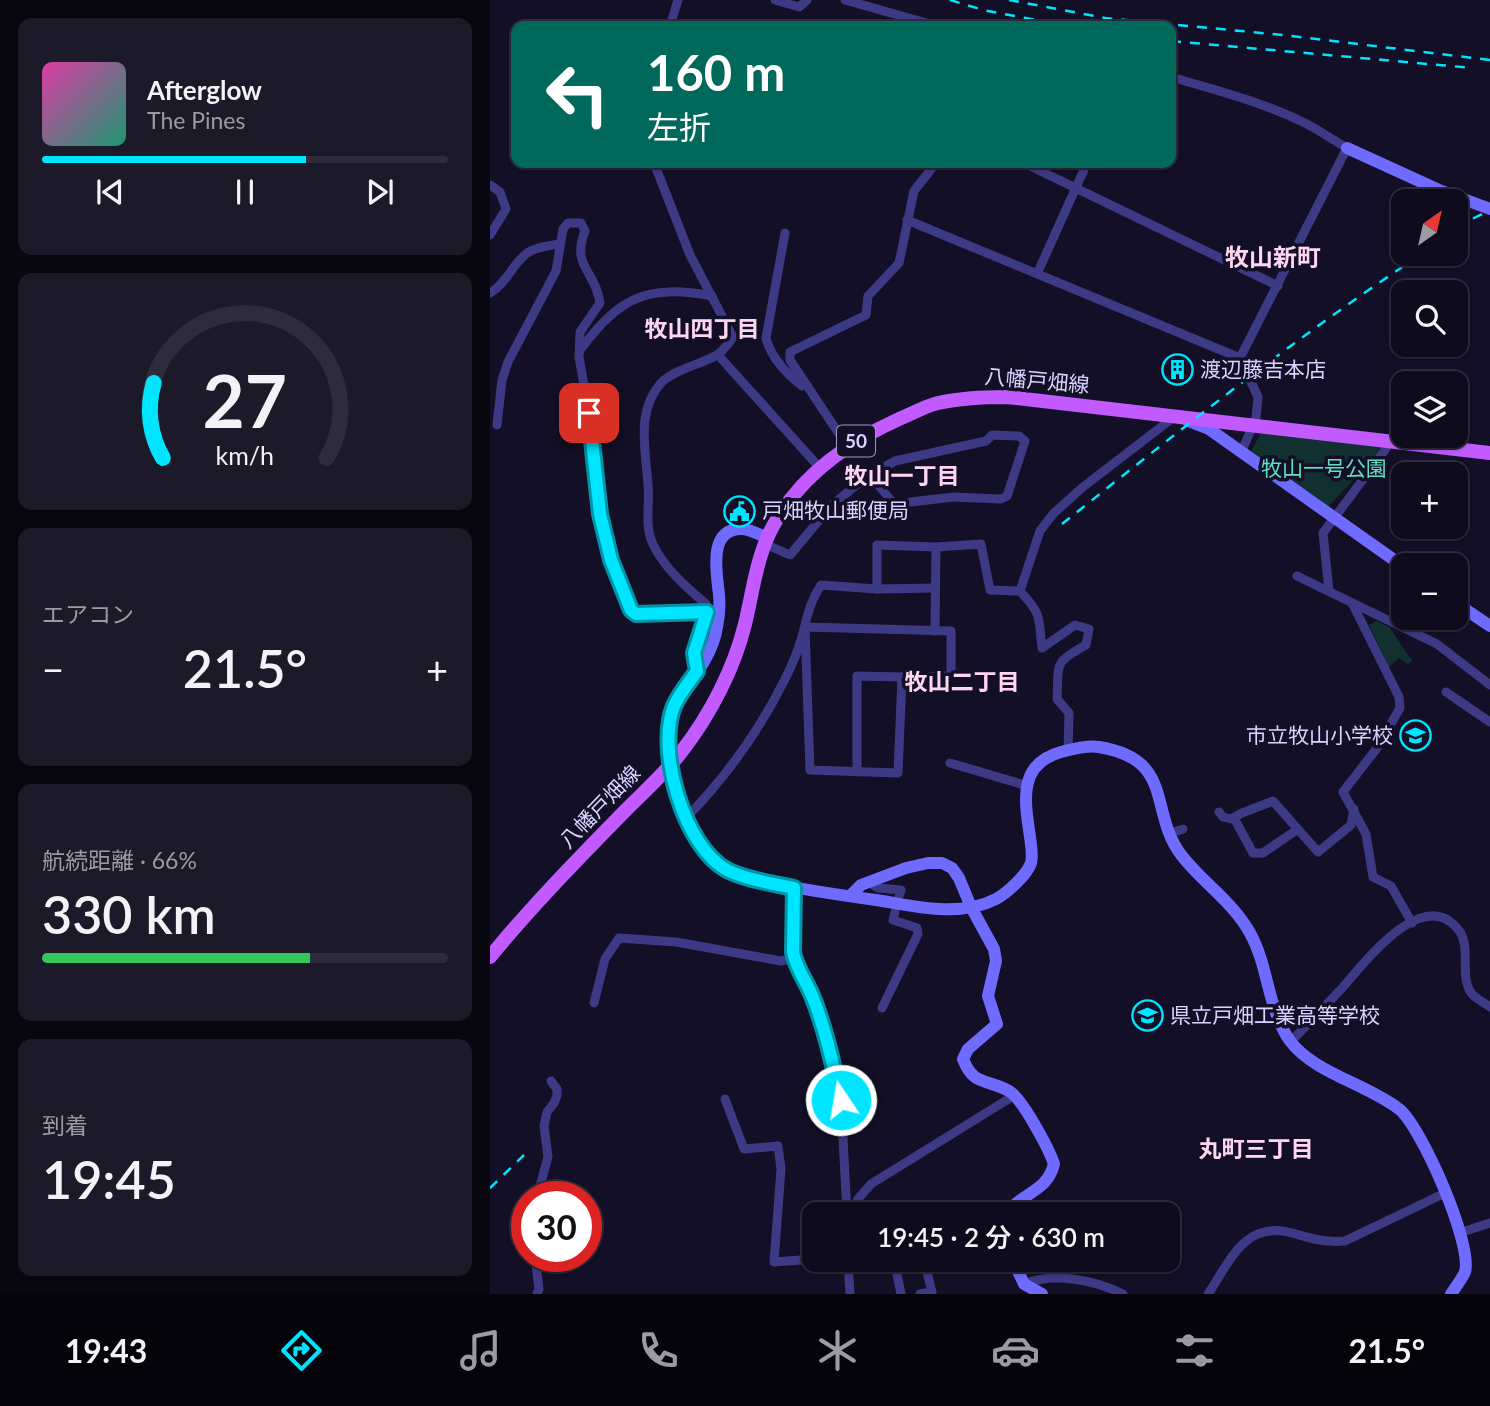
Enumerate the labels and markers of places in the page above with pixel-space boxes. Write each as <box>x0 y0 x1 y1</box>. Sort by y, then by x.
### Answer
building icon: 渡辺藤吉本店 <box>1160 353 1194 387</box>
place label: 渡辺藤吉本店 <box>1200 356 1326 381</box>
pin <box>559 383 619 443</box>
public building icon: 戸畑牧山郵便局 <box>722 494 756 528</box>
place label: 戸畑牧山郵便局 <box>762 497 909 522</box>
school or university icon: 市立牧山小学校 <box>1399 719 1433 753</box>
place label: 市立牧山小学校 <box>1246 722 1393 747</box>
school or university icon: 県立戸畑工業高等学校 <box>1130 999 1164 1033</box>
place label: 県立戸畑工業高等学校 <box>1170 1002 1380 1027</box>

